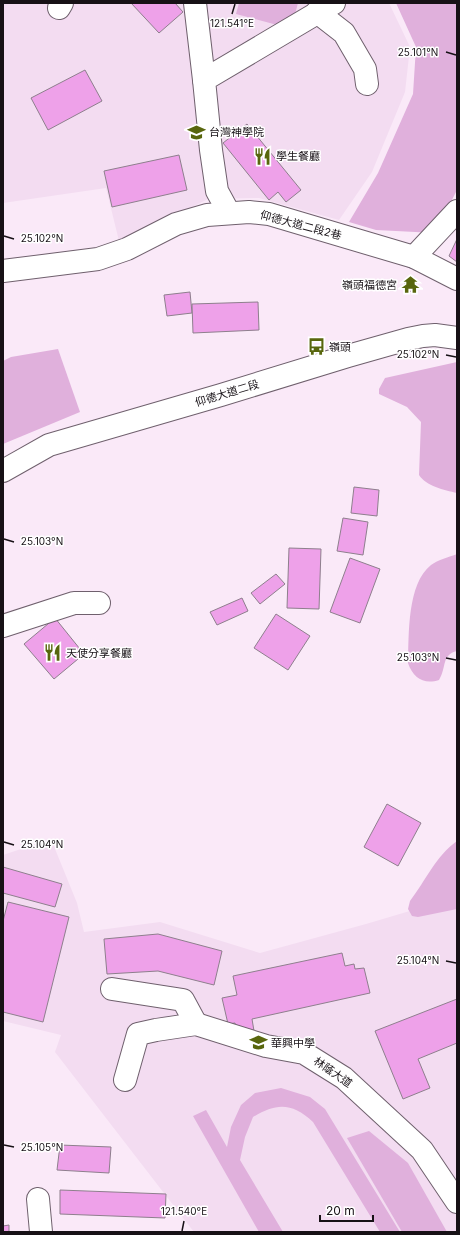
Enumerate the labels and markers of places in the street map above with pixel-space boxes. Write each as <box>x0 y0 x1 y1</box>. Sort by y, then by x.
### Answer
school or university icon: 台灣神學院 <box>186 122 206 142</box>
place label: 台灣神學院 <box>209 125 264 139</box>
restaurant icon: 學生餐廳 <box>253 146 273 166</box>
place label: 學生餐廳 <box>276 149 320 163</box>
temple icon: 嶺頭福德宮 <box>400 275 420 295</box>
place label: 嶺頭福德宮 <box>342 278 397 292</box>
bus stop icon: 嶺頭 <box>306 337 326 357</box>
place label: 嶺頭 <box>329 340 351 354</box>
restaurant icon: 天使分享餐廳 <box>43 643 63 663</box>
place label: 天使分享餐廳 <box>66 646 132 660</box>
school or university icon: 華興中學 <box>248 1033 268 1053</box>
place label: 華興中學 <box>271 1036 315 1050</box>

